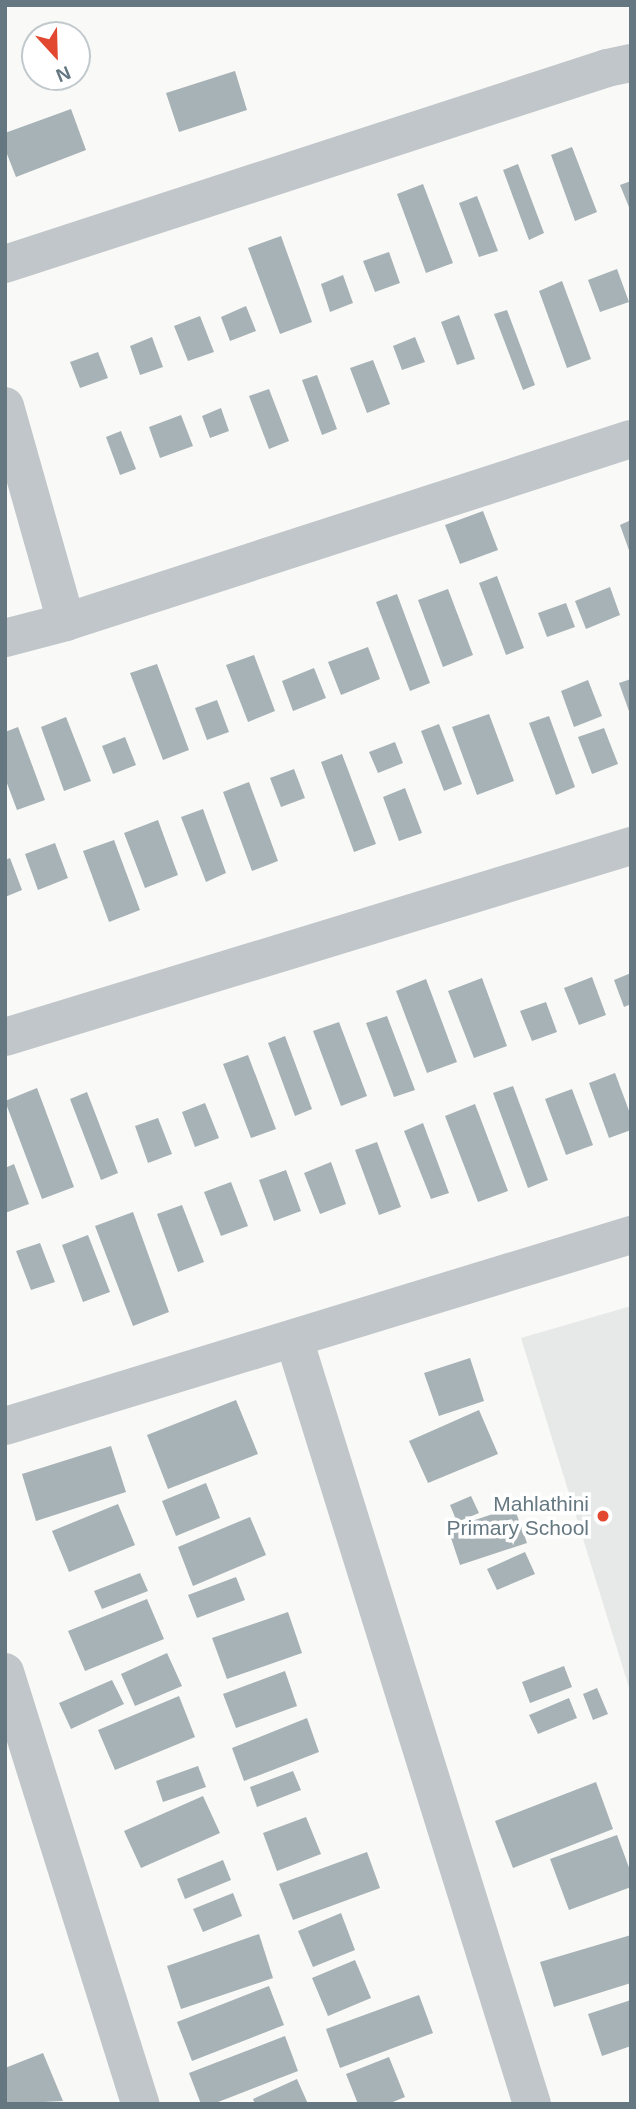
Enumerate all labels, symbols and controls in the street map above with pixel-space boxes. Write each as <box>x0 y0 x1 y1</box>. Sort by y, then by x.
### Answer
north arrow <box>21 21 91 91</box>
text: N <box>53 62 74 86</box>
place label: Mahlathini Primary School <box>447 1491 589 1541</box>
marker: Mahlathini Primary School <box>595 1508 611 1524</box>

